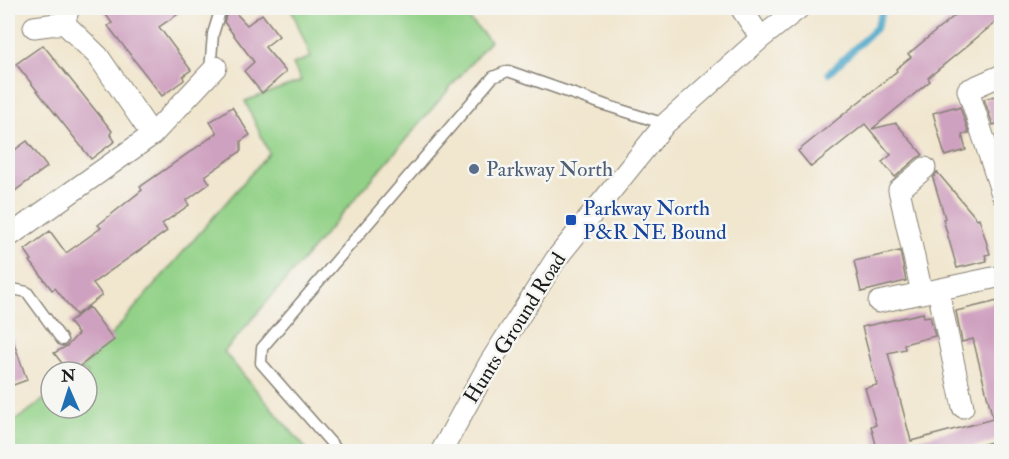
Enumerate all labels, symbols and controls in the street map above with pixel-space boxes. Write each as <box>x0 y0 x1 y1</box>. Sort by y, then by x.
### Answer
place label: Parkway North <box>486 156 613 183</box>
marker: Parkway North <box>467 162 481 176</box>
place label: Parkway North P&R NE Bound <box>583 195 727 246</box>
marker: Parkway North P&R NE Bound <box>564 213 578 227</box>
street label: Hunts Ground Road <box>458 247 573 408</box>
north arrow <box>39 360 99 420</box>
text: N <box>60 366 77 386</box>

